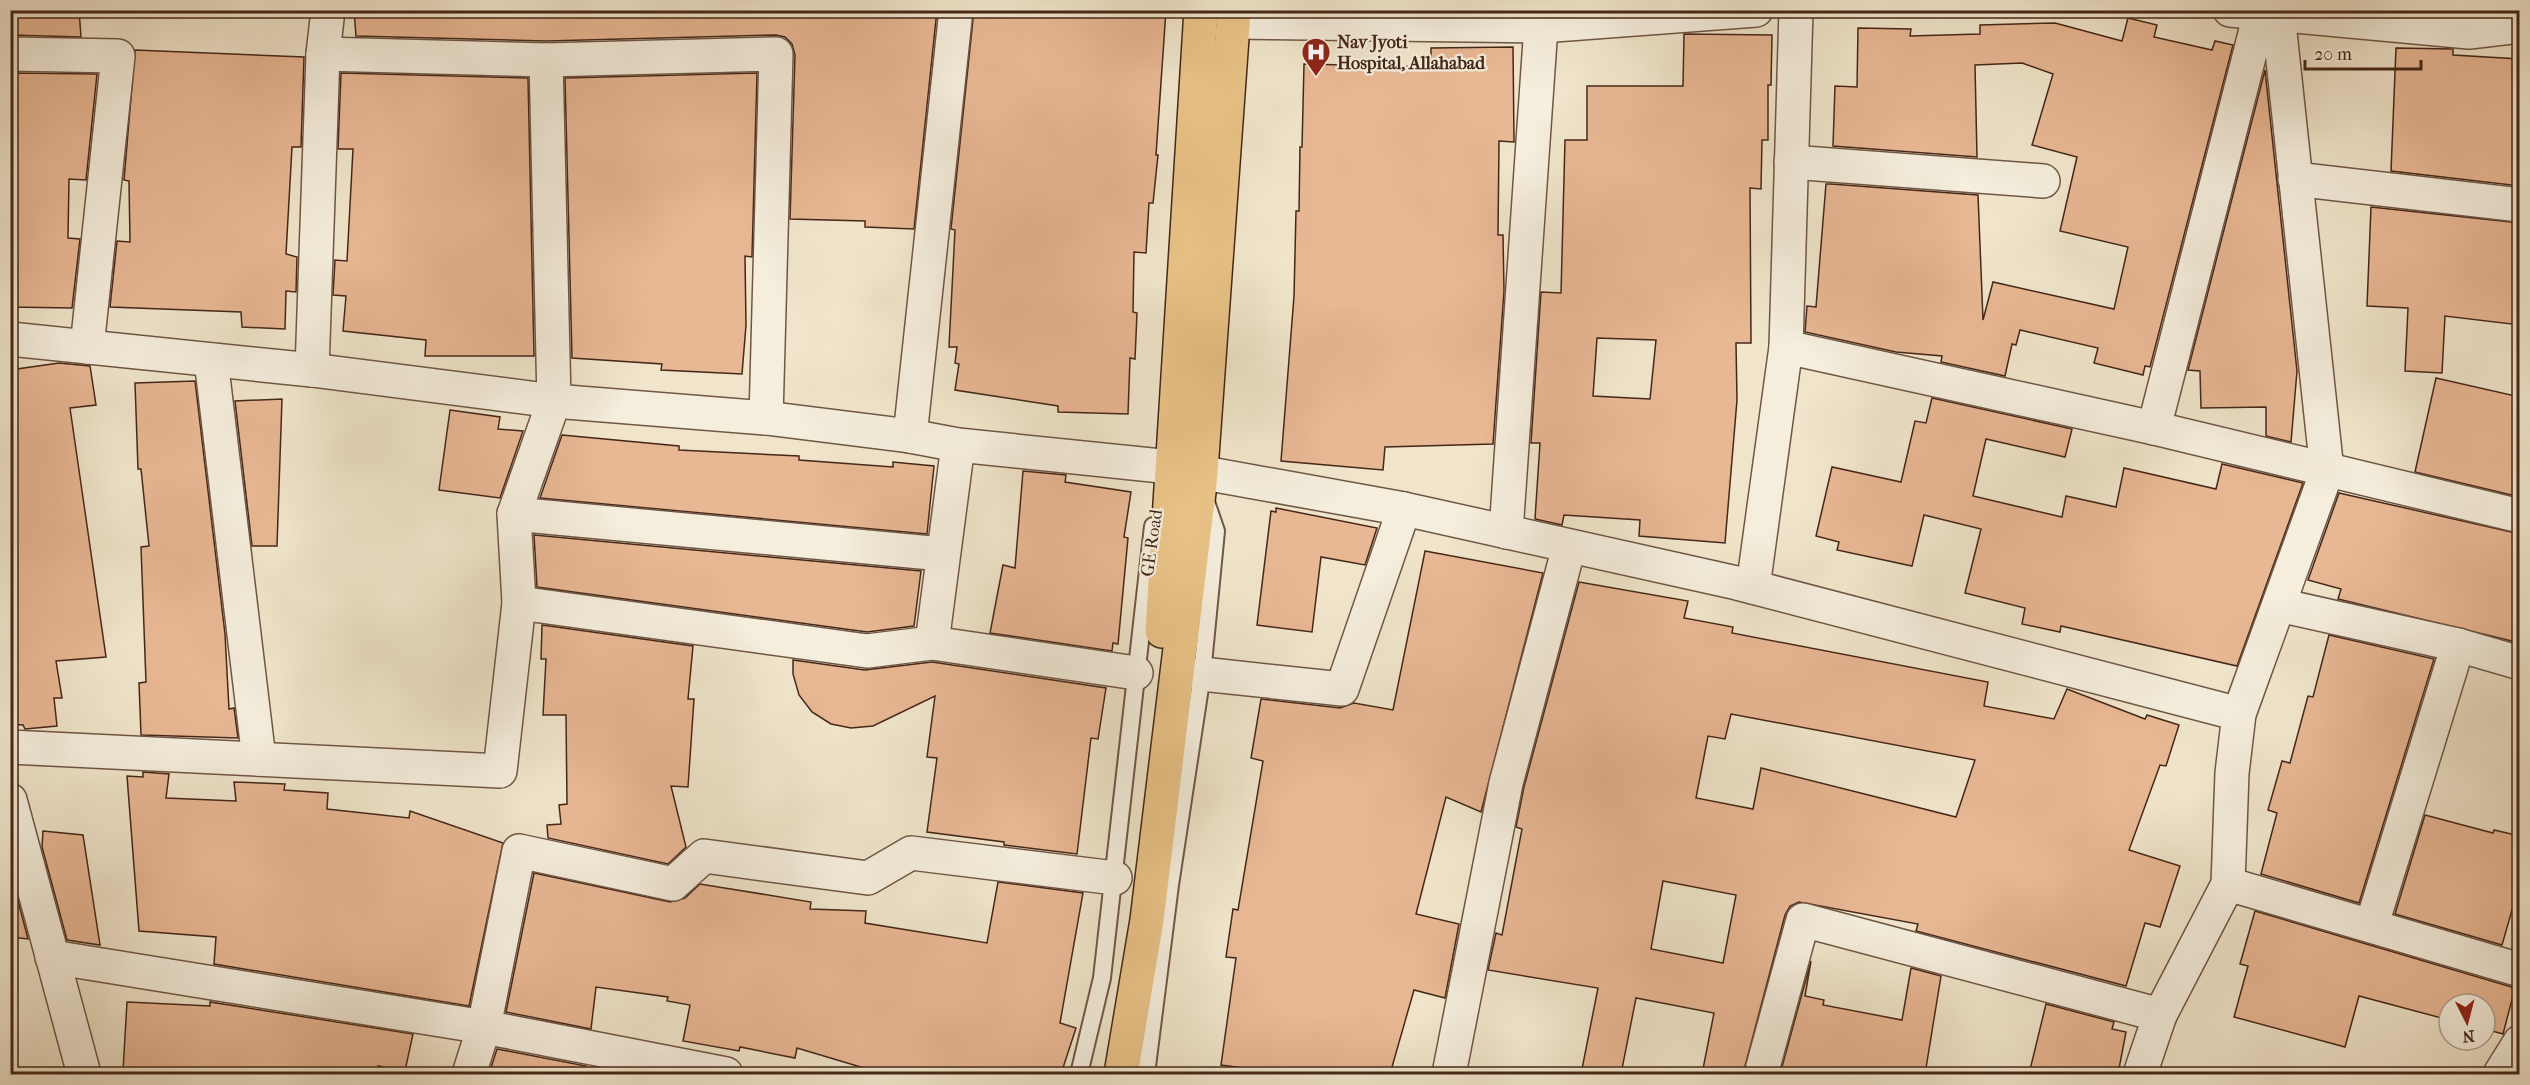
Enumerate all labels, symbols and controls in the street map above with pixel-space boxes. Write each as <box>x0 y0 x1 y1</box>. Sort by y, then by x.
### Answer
place label: Nav Jyoti Hospital, Allahabad <box>1337 32 1486 74</box>
scale bar <box>2305 33 2420 71</box>
hospital icon: Nav Jyoti Hospital, Allahabad <box>1300 36 1332 78</box>
text: 20 m <box>2314 44 2352 65</box>
street label: GE Road <box>1137 508 1167 578</box>
north arrow <box>2437 992 2497 1052</box>
text: N <box>2461 1026 2476 1047</box>

